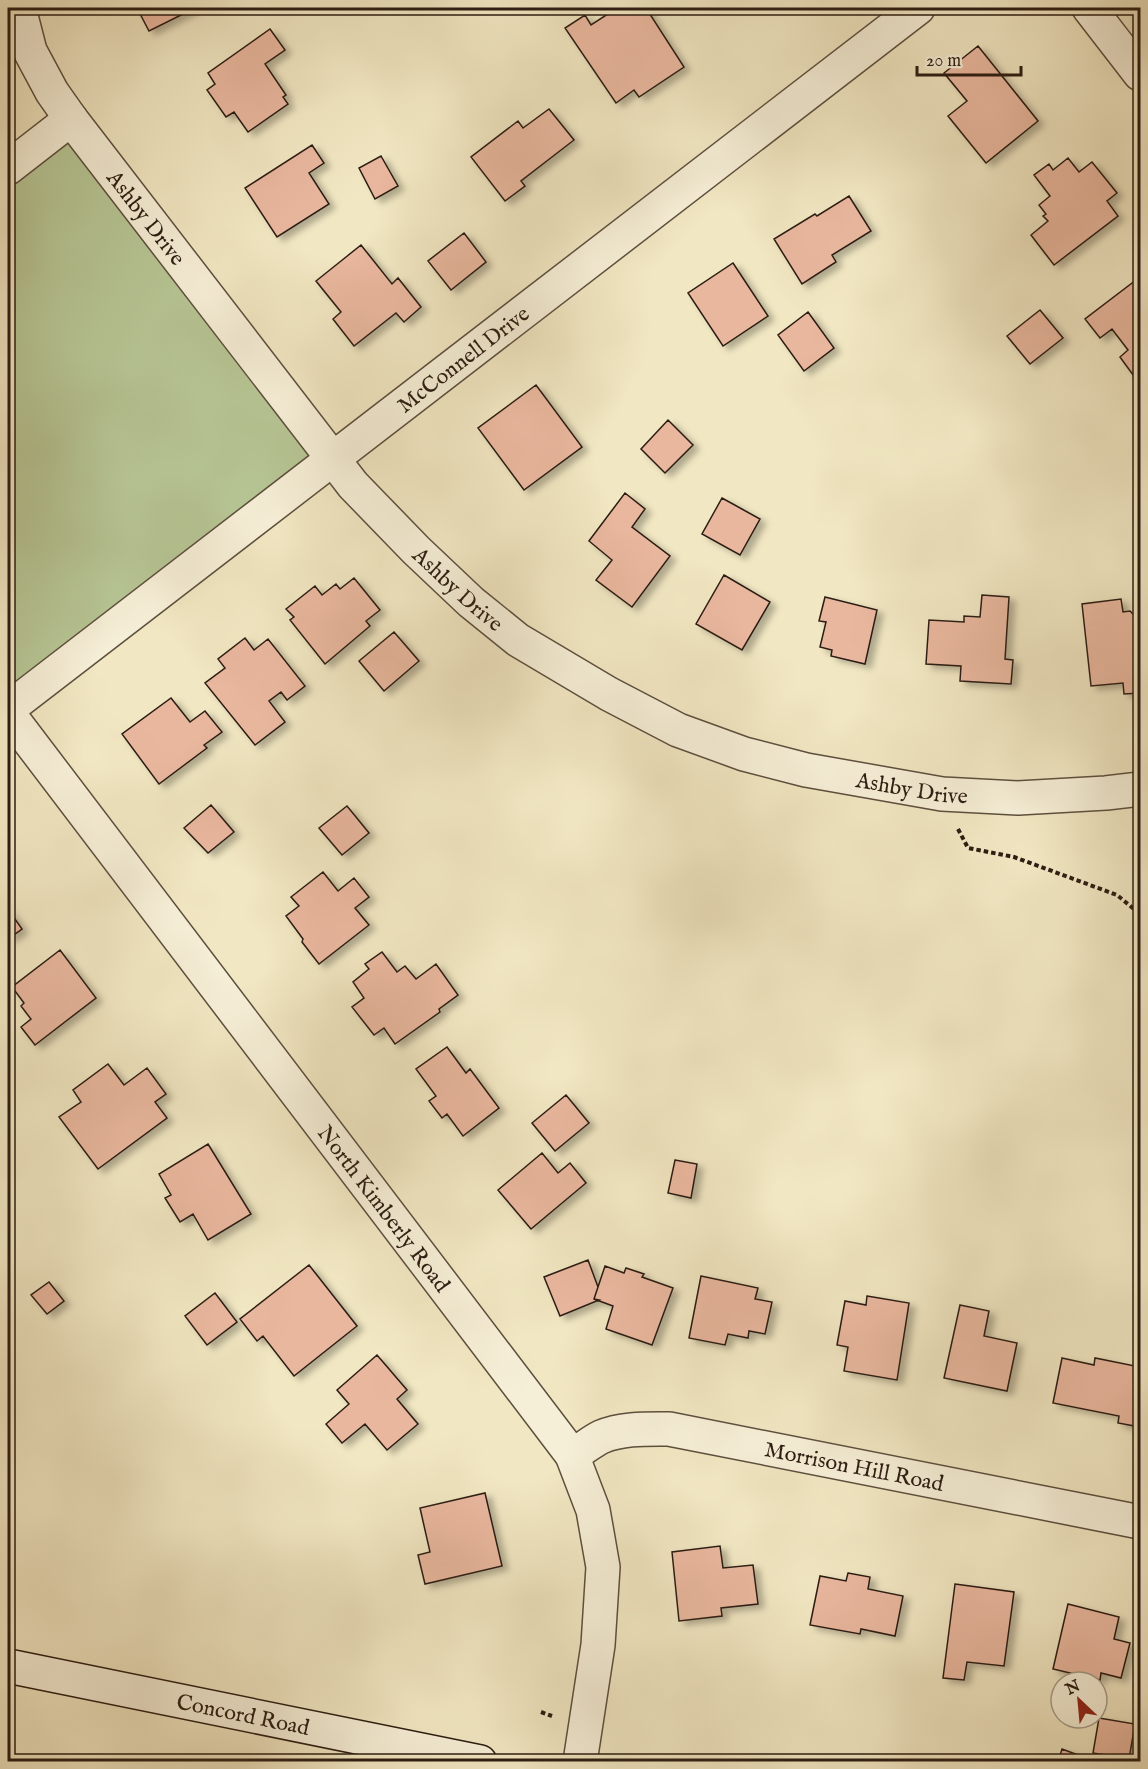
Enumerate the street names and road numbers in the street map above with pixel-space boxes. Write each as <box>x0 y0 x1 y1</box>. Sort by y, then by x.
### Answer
street label: Ashby Drive <box>99 164 191 272</box>
street label: McConnell Drive <box>392 301 536 420</box>
street label: Ashby Drive <box>405 541 508 638</box>
street label: Ashby Drive <box>853 767 968 811</box>
street label: North Kimberly Road <box>310 1120 455 1299</box>
street label: Morrison Hill Road <box>762 1436 946 1499</box>
street label: Concord Road <box>174 1689 312 1743</box>

